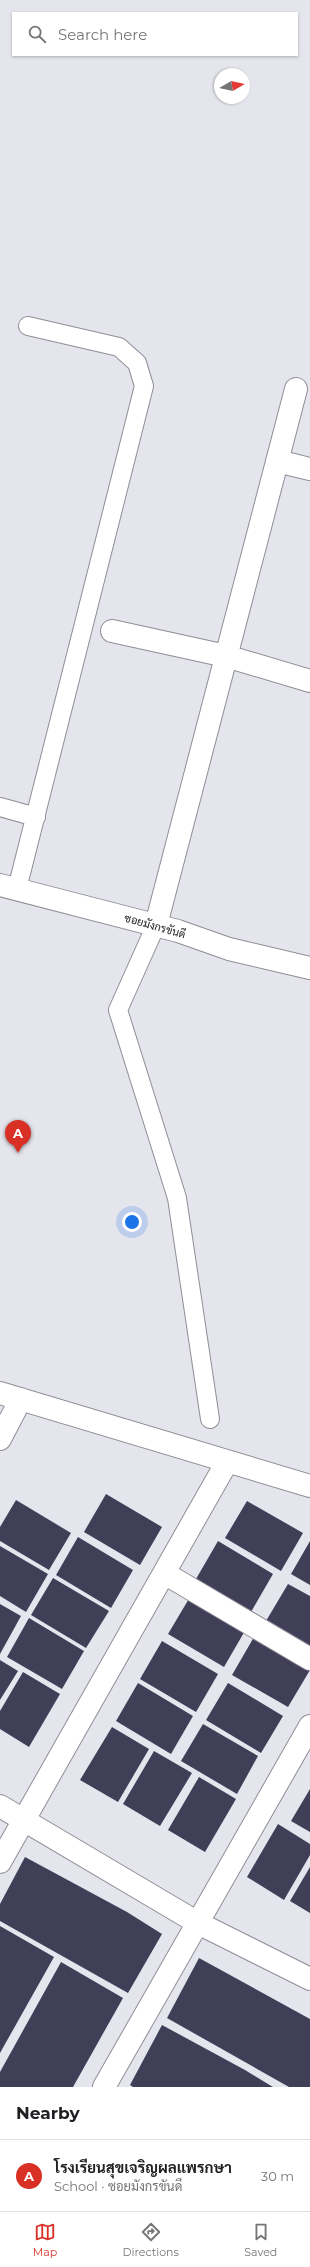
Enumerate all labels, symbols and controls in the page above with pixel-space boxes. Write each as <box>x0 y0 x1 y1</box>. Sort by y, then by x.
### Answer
search box <box>12 12 298 56</box>
icon: search <box>26 23 48 45</box>
text: Search here <box>58 25 147 44</box>
north arrow <box>214 68 250 104</box>
street label: ซอยมังกรขันดี <box>123 910 187 941</box>
pin: A <box>5 1120 31 1153</box>
your location <box>122 1212 142 1232</box>
text: Nearby <box>16 2103 80 2123</box>
text: โรงเรียนสุขเจริญผลแพรกษา <box>54 2158 232 2177</box>
text: A <box>24 2168 34 2184</box>
text: 30 m <box>261 2168 294 2184</box>
text: School · ซอยมังกรขันดี <box>54 2178 182 2194</box>
tab: Map <box>33 2221 57 2259</box>
tab: Directions <box>123 2221 179 2259</box>
tab: Saved <box>244 2221 277 2259</box>

